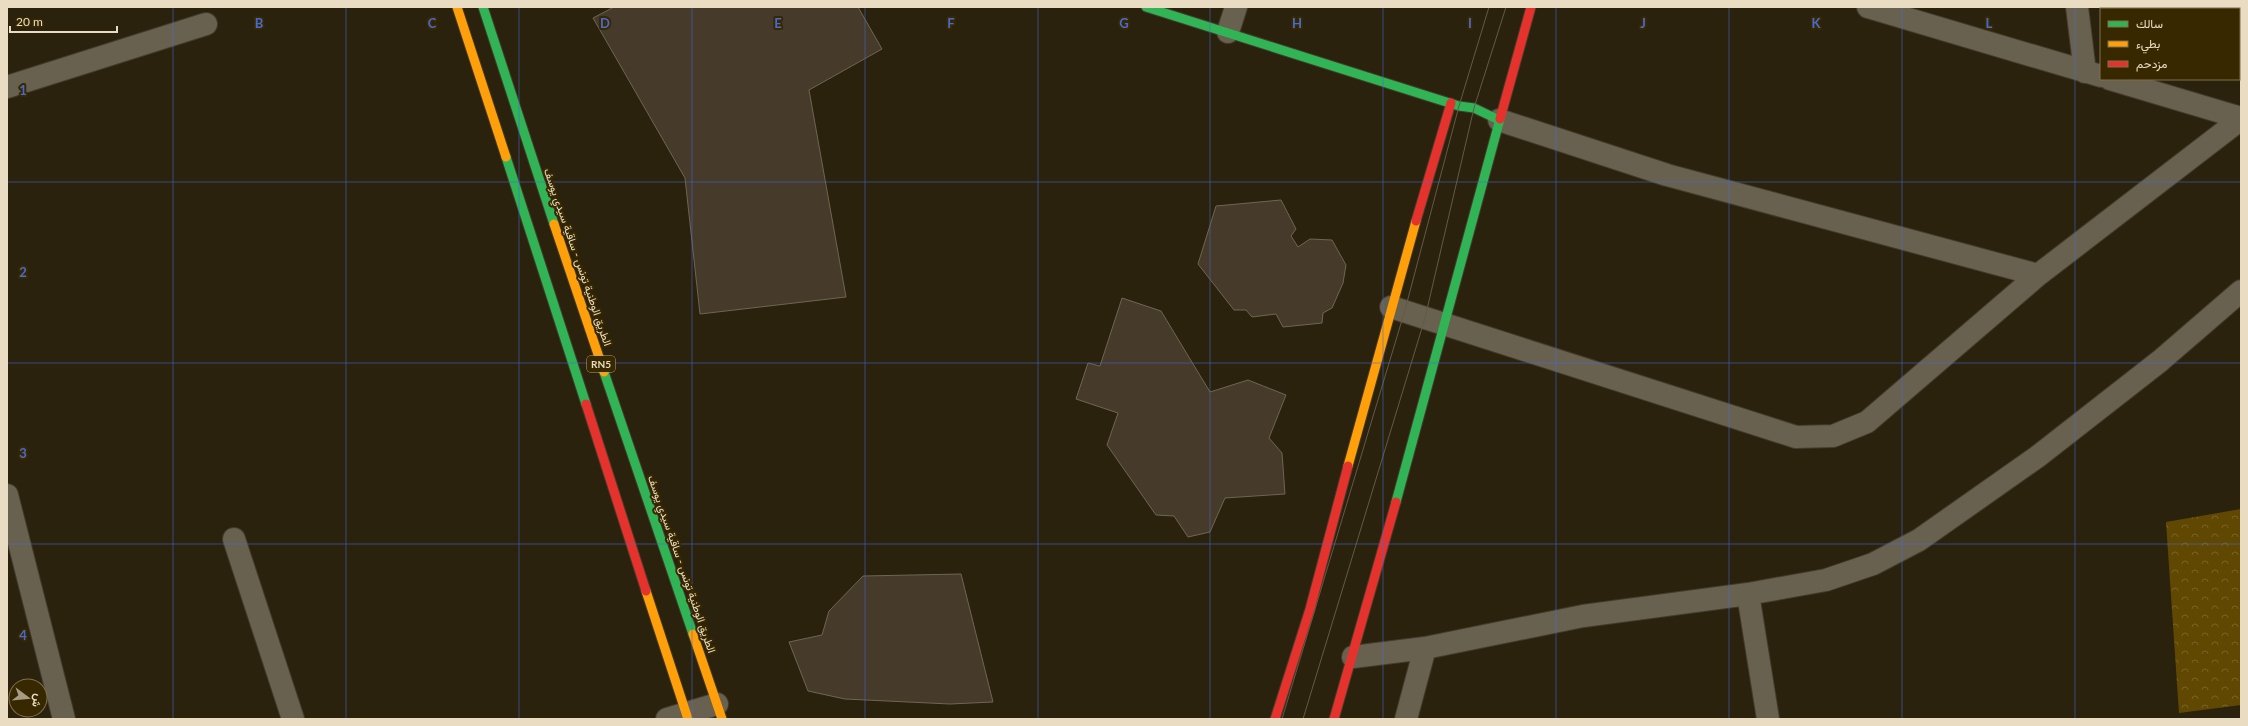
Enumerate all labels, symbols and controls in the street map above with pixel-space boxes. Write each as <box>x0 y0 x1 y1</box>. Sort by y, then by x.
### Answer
scale bar <box>10 8 117 34</box>
legend <box>2100 8 2240 80</box>
text: 20 m <box>16 14 43 29</box>
text: B <box>255 15 264 31</box>
text: C <box>428 15 437 31</box>
text: D <box>600 15 610 31</box>
text: E <box>774 15 782 31</box>
text: F <box>947 15 955 31</box>
text: G <box>1119 15 1129 31</box>
text: H <box>1292 15 1302 31</box>
text: I <box>1468 15 1472 31</box>
text: J <box>1640 15 1646 31</box>
text: K <box>1812 15 1822 31</box>
text: L <box>1986 15 1993 31</box>
text: سالك <box>2136 16 2163 31</box>
text: بطيء <box>2136 36 2160 54</box>
text: مزدحم <box>2136 56 2167 72</box>
text: 1 <box>19 82 27 98</box>
street label: الطريق الوطنية تونس - ساقية سيدي يوسف <box>538 166 615 349</box>
text: 2 <box>19 264 27 280</box>
road number: RN5 <box>587 356 615 372</box>
text: 3 <box>19 445 27 461</box>
street label: الطريق الوطنية تونس - ساقية سيدي يوسف <box>642 473 719 656</box>
text: 4 <box>19 627 27 643</box>
north arrow <box>8 678 48 718</box>
text: ش <box>29 692 46 709</box>

